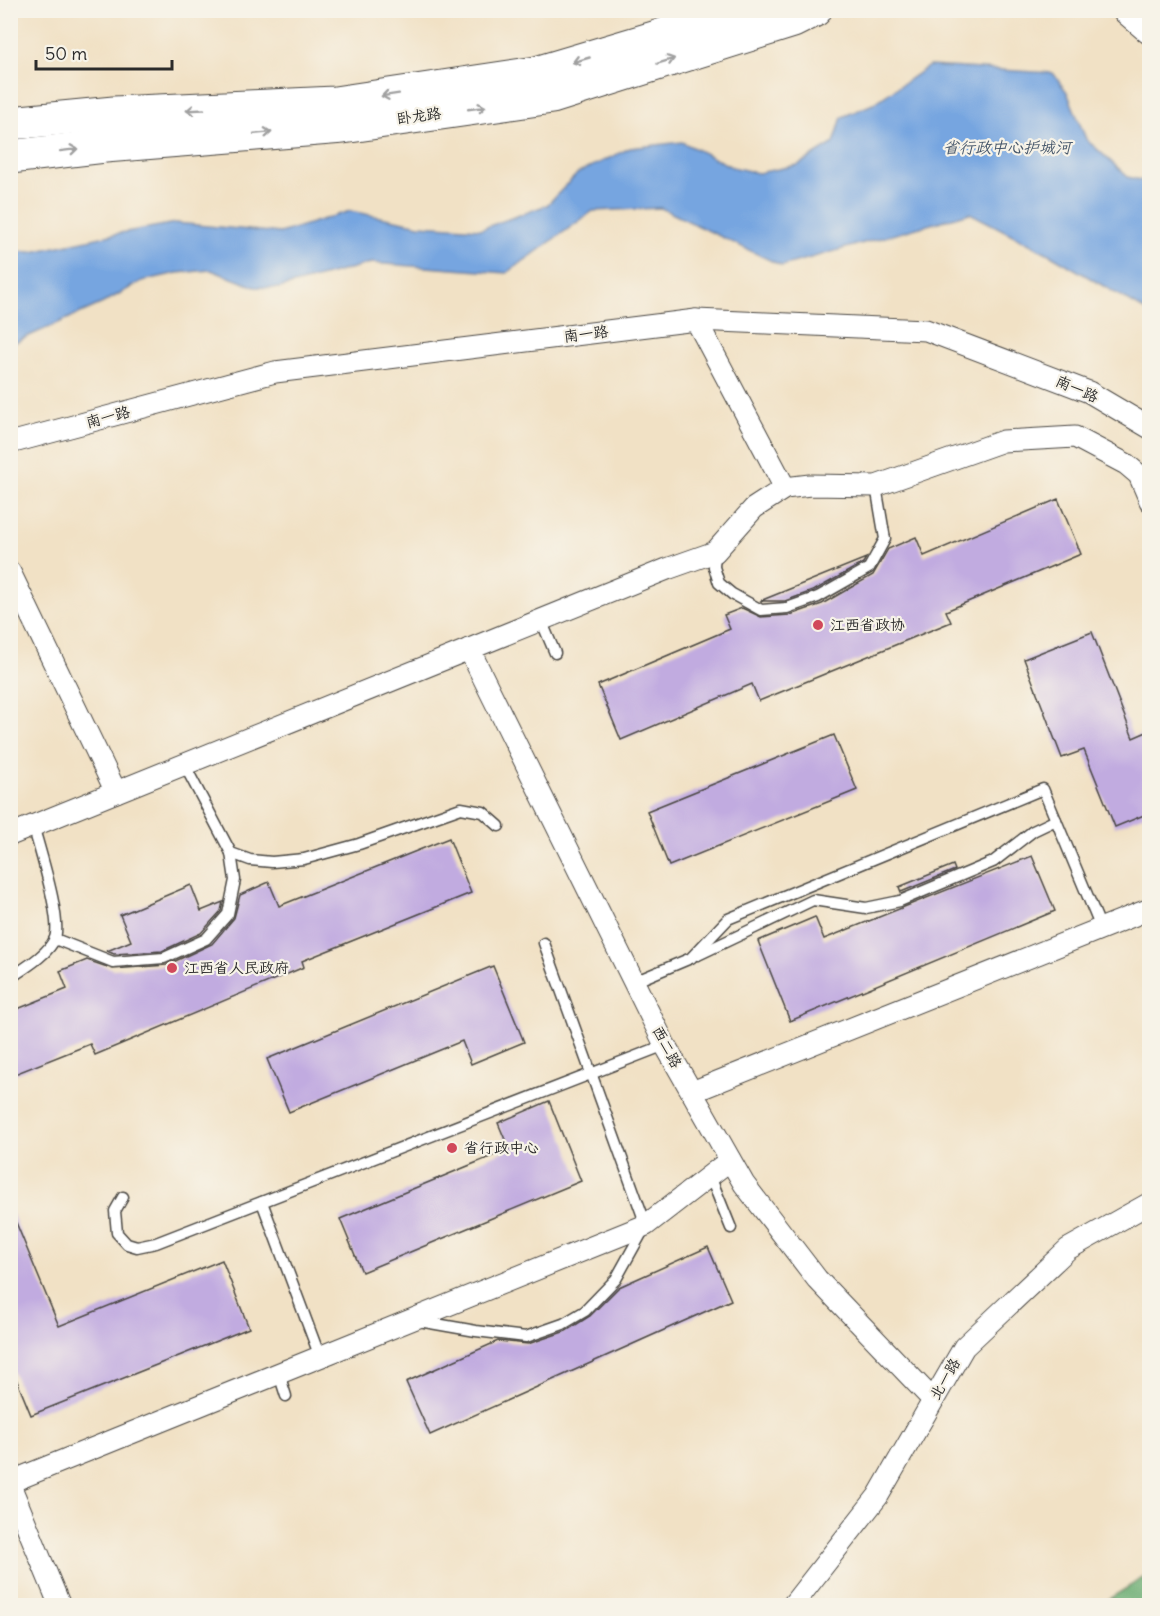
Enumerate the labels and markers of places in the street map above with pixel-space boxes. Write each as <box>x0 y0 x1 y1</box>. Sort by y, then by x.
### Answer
place label: 江西省政协 <box>830 615 905 634</box>
marker: 江西省政协 <box>811 618 825 632</box>
place label: 江西省人民政府 <box>184 958 289 977</box>
marker: 江西省人民政府 <box>165 961 179 975</box>
place label: 省行政中心 <box>464 1138 539 1157</box>
marker: 省行政中心 <box>445 1141 459 1155</box>

